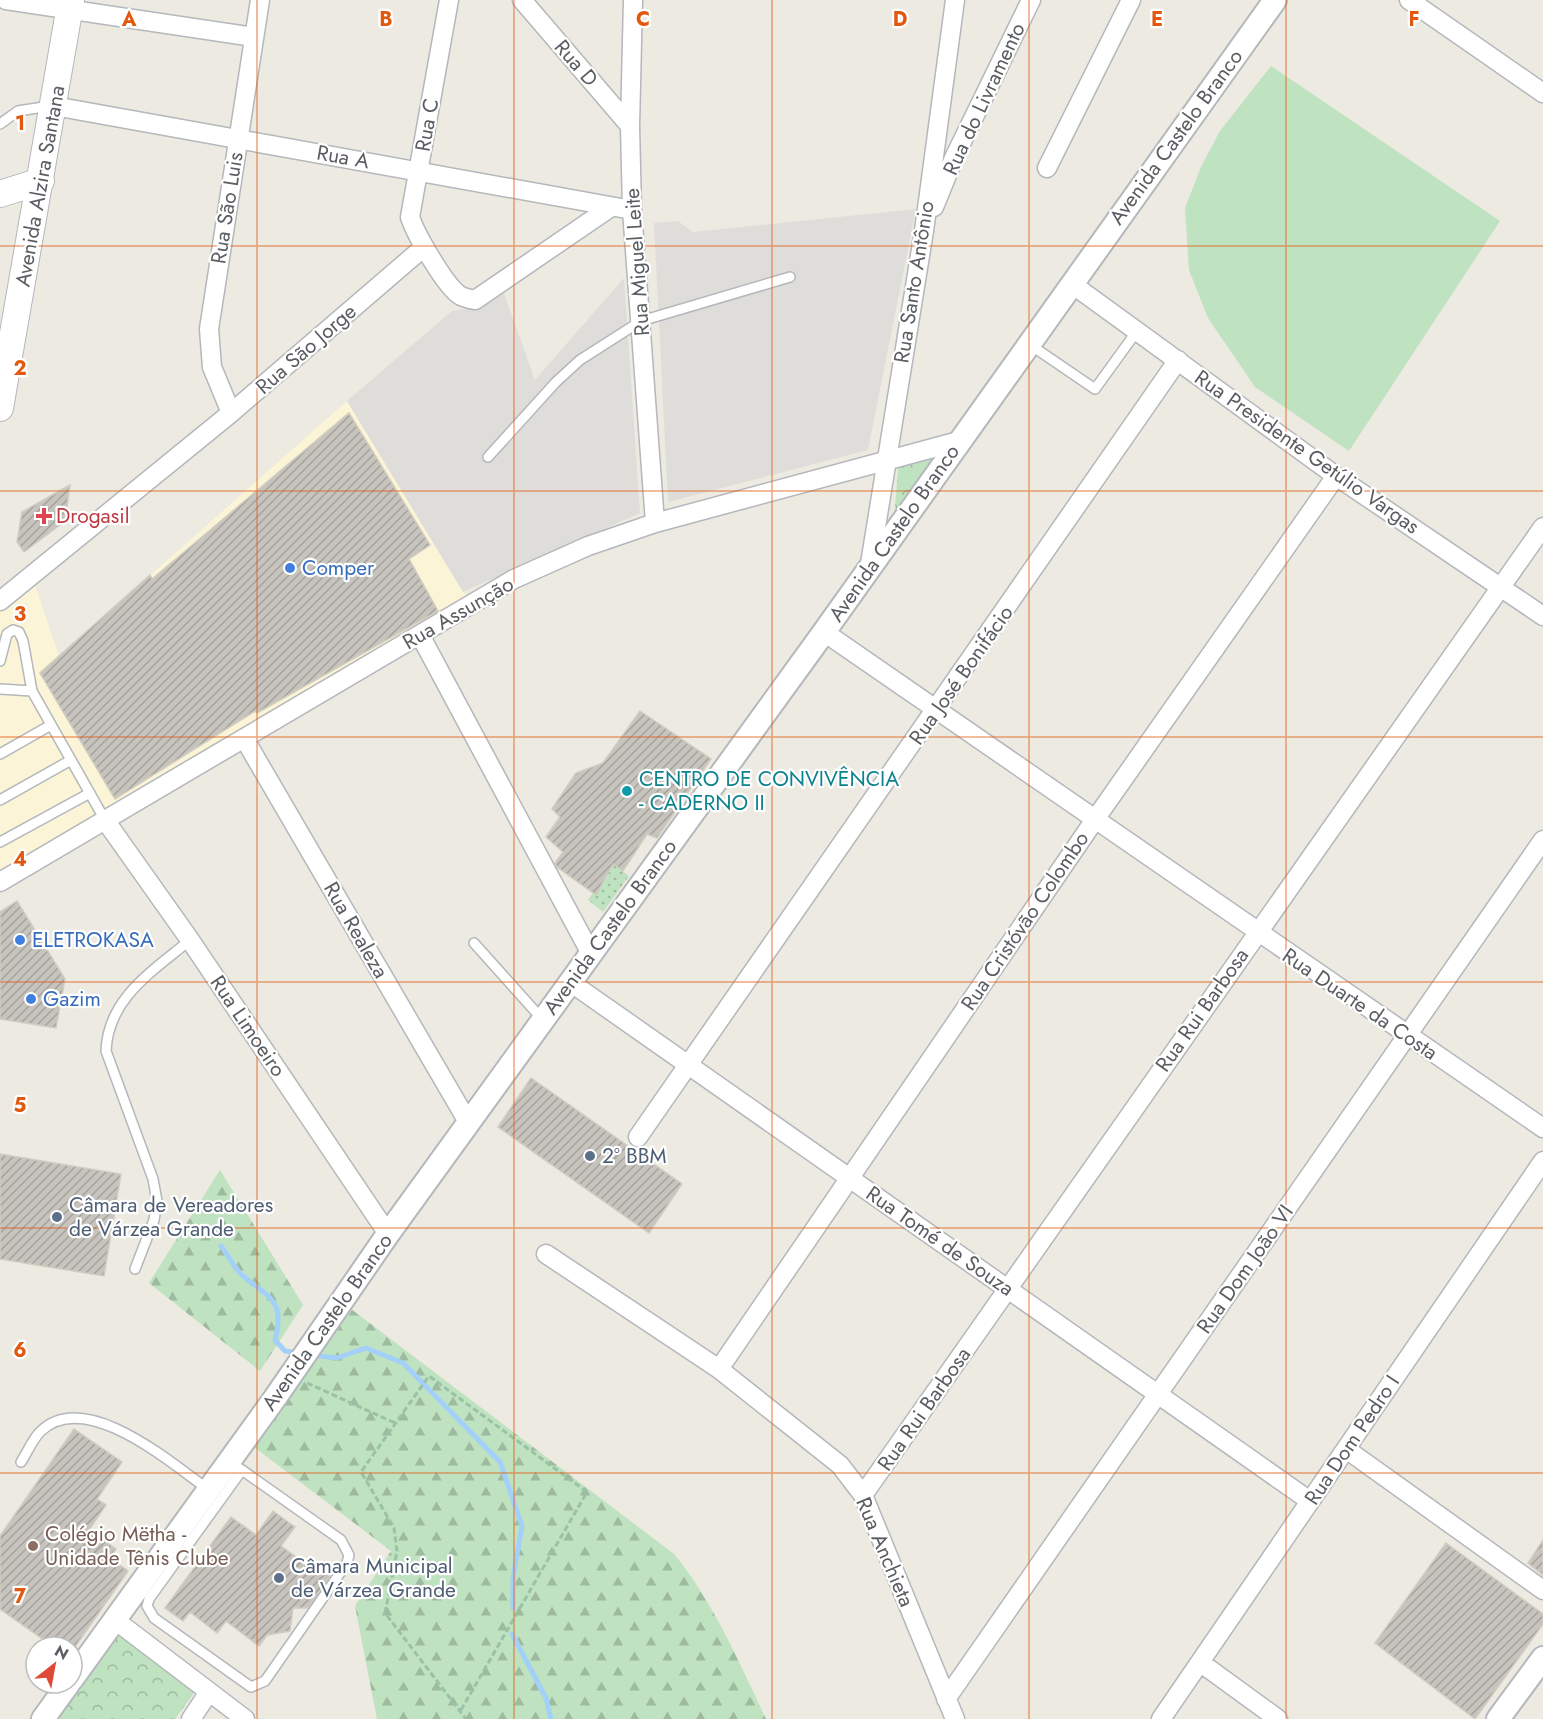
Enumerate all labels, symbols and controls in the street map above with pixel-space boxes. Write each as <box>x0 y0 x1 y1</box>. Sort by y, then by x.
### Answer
text: A <box>121 5 137 34</box>
text: B <box>379 5 393 34</box>
text: C <box>636 5 650 34</box>
text: D <box>893 5 907 34</box>
text: E <box>1151 5 1163 34</box>
text: F <box>1408 5 1420 34</box>
street label: Rua do Livramento <box>936 18 1032 180</box>
street label: Rua D <box>547 33 605 93</box>
street label: Avenida Castelo Branco <box>1102 43 1250 231</box>
street label: Avenida Alzira Santana <box>8 83 72 289</box>
street label: Rua C <box>408 96 446 154</box>
text: 1 <box>15 109 25 138</box>
street label: Rua A <box>314 138 372 176</box>
street label: Rua São Luis <box>203 150 251 266</box>
street label: Rua Miguel Leite <box>617 187 657 337</box>
street label: Rua Santo Antônio <box>886 199 942 365</box>
street label: Rua São Jorge <box>249 297 363 401</box>
text: 2 <box>13 354 27 383</box>
street label: Rua Presidente Getúlio Vargas <box>1188 363 1426 541</box>
street label: Avenida Castelo Branco <box>821 438 967 628</box>
place label: Drogasil <box>56 501 129 531</box>
marker: Drogasil <box>37 509 51 523</box>
place label: Comper <box>302 553 375 583</box>
marker: Comper <box>283 561 297 575</box>
street label: Rua Assunção <box>397 569 519 657</box>
street label: Rua José Bonifácio <box>902 599 1020 751</box>
text: 3 <box>14 600 26 629</box>
place label: CENTRO DE CONVIVÊNCIA - CADERNO II <box>639 764 899 818</box>
marker: CENTRO DE CONVIVÊNCIA - CADERNO II <box>620 784 634 798</box>
street label: Rua Cristóvão Colombo <box>954 826 1096 1016</box>
street label: Avenida Castelo Branco <box>536 833 684 1021</box>
text: 4 <box>13 845 27 874</box>
street label: Rua Realeza <box>316 876 396 984</box>
place label: ELETROKASA <box>32 925 154 955</box>
marker: ELETROKASA <box>13 933 27 947</box>
street label: Rua Duarte da Costa <box>1276 941 1444 1067</box>
street label: Rua Rui Barbosa <box>1148 942 1256 1078</box>
street label: Rua Limoeiro <box>203 969 293 1083</box>
place label: Gazim <box>43 984 101 1014</box>
marker: Gazim <box>24 992 38 1006</box>
text: 5 <box>14 1091 27 1120</box>
place label: 2º BBM <box>602 1141 667 1171</box>
marker: 2º BBM <box>583 1149 597 1163</box>
street label: Rua Tomé de Souza <box>860 1179 1020 1303</box>
place label: Câmara de Vereadores de Várzea Grande <box>69 1190 273 1244</box>
street label: Rua Dom João VI <box>1189 1199 1301 1339</box>
marker: Câmara de Vereadores de Várzea Grande <box>50 1210 64 1224</box>
street label: Avenida Castelo Branco <box>254 1227 400 1417</box>
text: 6 <box>13 1336 27 1365</box>
street label: Rua Rui Barbosa <box>870 1341 978 1477</box>
street label: Rua Dom Pedro I <box>1297 1369 1407 1511</box>
street label: Rua Anchieta <box>848 1492 922 1612</box>
place label: Colégio Mëtha - Unidade Tênis Clube <box>45 1519 229 1573</box>
marker: Colégio Mëtha - Unidade Tênis Clube <box>26 1539 40 1553</box>
place label: Câmara Municipal de Várzea Grande <box>291 1551 456 1605</box>
marker: Câmara Municipal de Várzea Grande <box>272 1571 286 1585</box>
text: 7 <box>14 1582 27 1611</box>
north arrow <box>24 1635 84 1695</box>
text: N <box>50 1639 73 1666</box>

